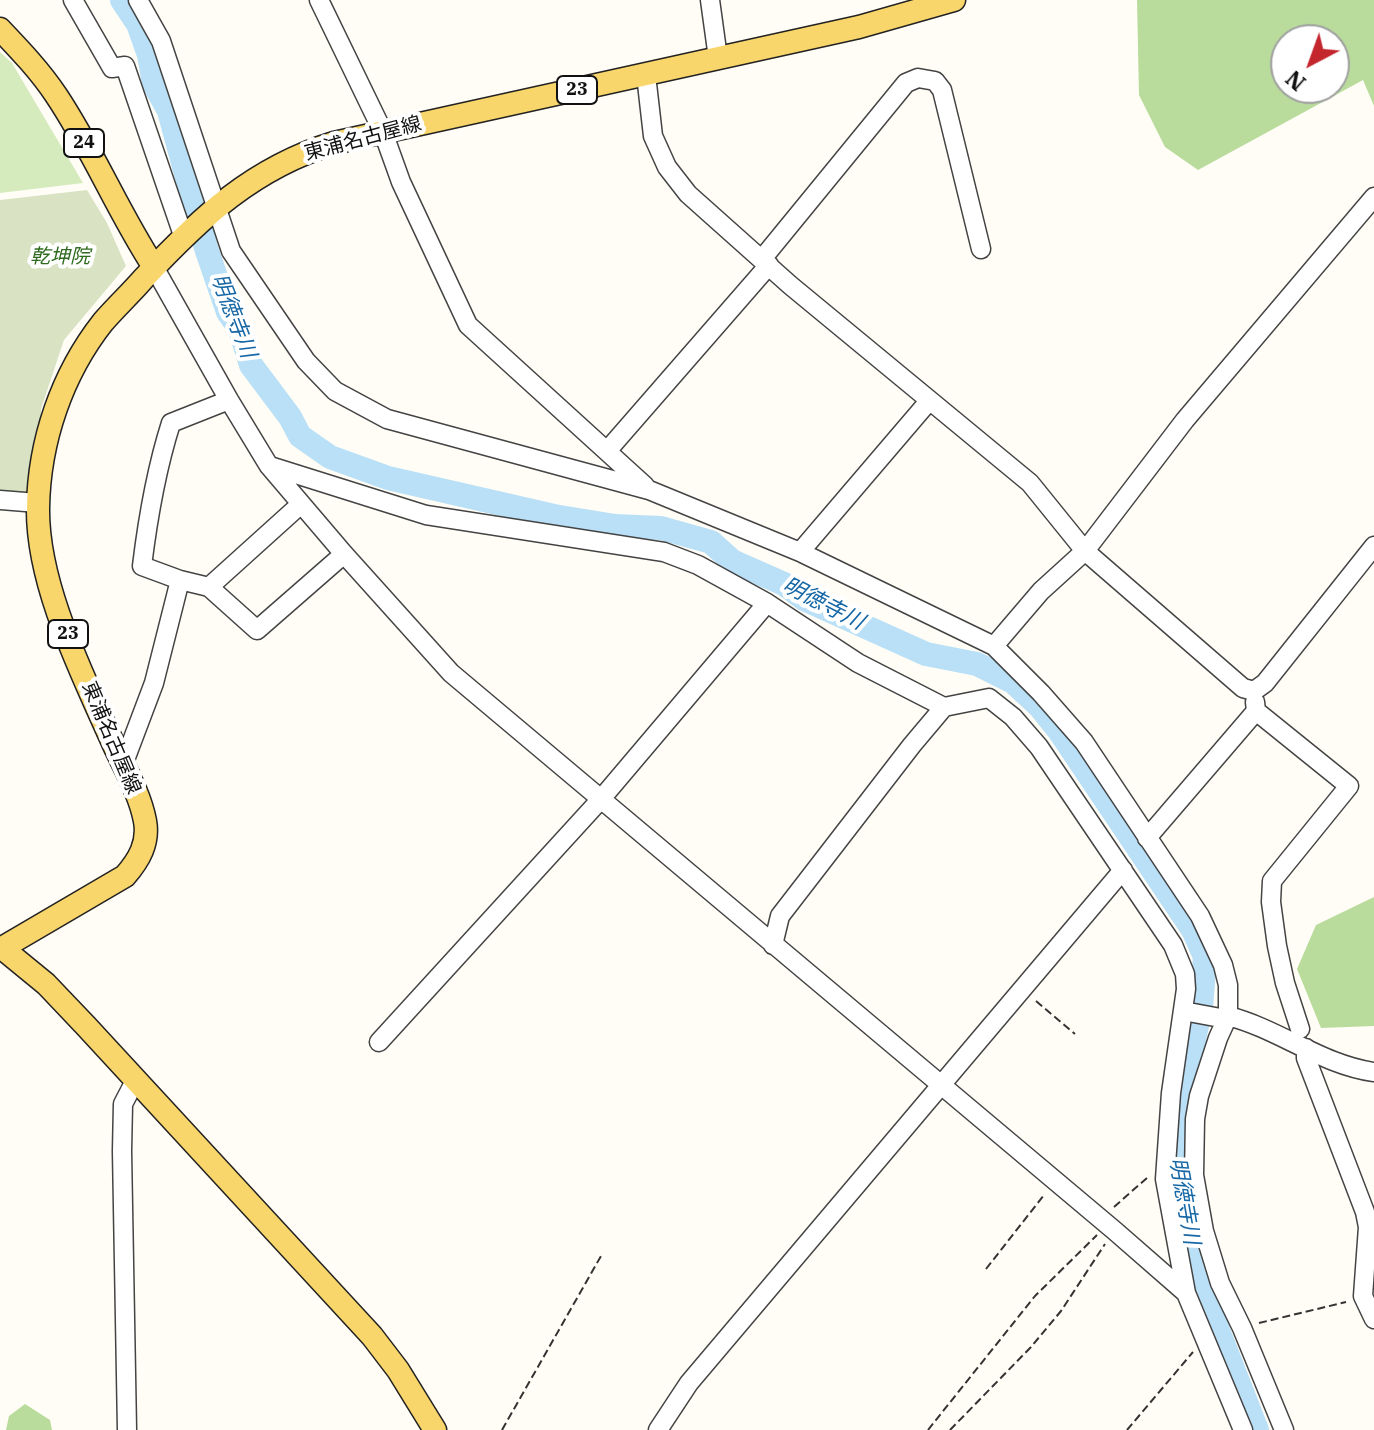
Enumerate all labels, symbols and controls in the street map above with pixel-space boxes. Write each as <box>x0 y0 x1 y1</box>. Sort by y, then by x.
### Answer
north arrow <box>1270 24 1350 104</box>
text: N <box>1279 64 1311 98</box>
road number: 23 <box>557 76 597 104</box>
street label: 東浦名古屋線 <box>302 112 424 166</box>
road number: 24 <box>64 129 104 157</box>
park label: 乾坤院 <box>30 245 90 269</box>
water label: 明徳寺川 <box>205 270 261 362</box>
water label: 明徳寺川 <box>778 572 868 636</box>
road number: 23 <box>48 620 88 648</box>
street label: 東浦名古屋線 <box>77 678 145 798</box>
water label: 明徳寺川 <box>1163 1155 1205 1247</box>

